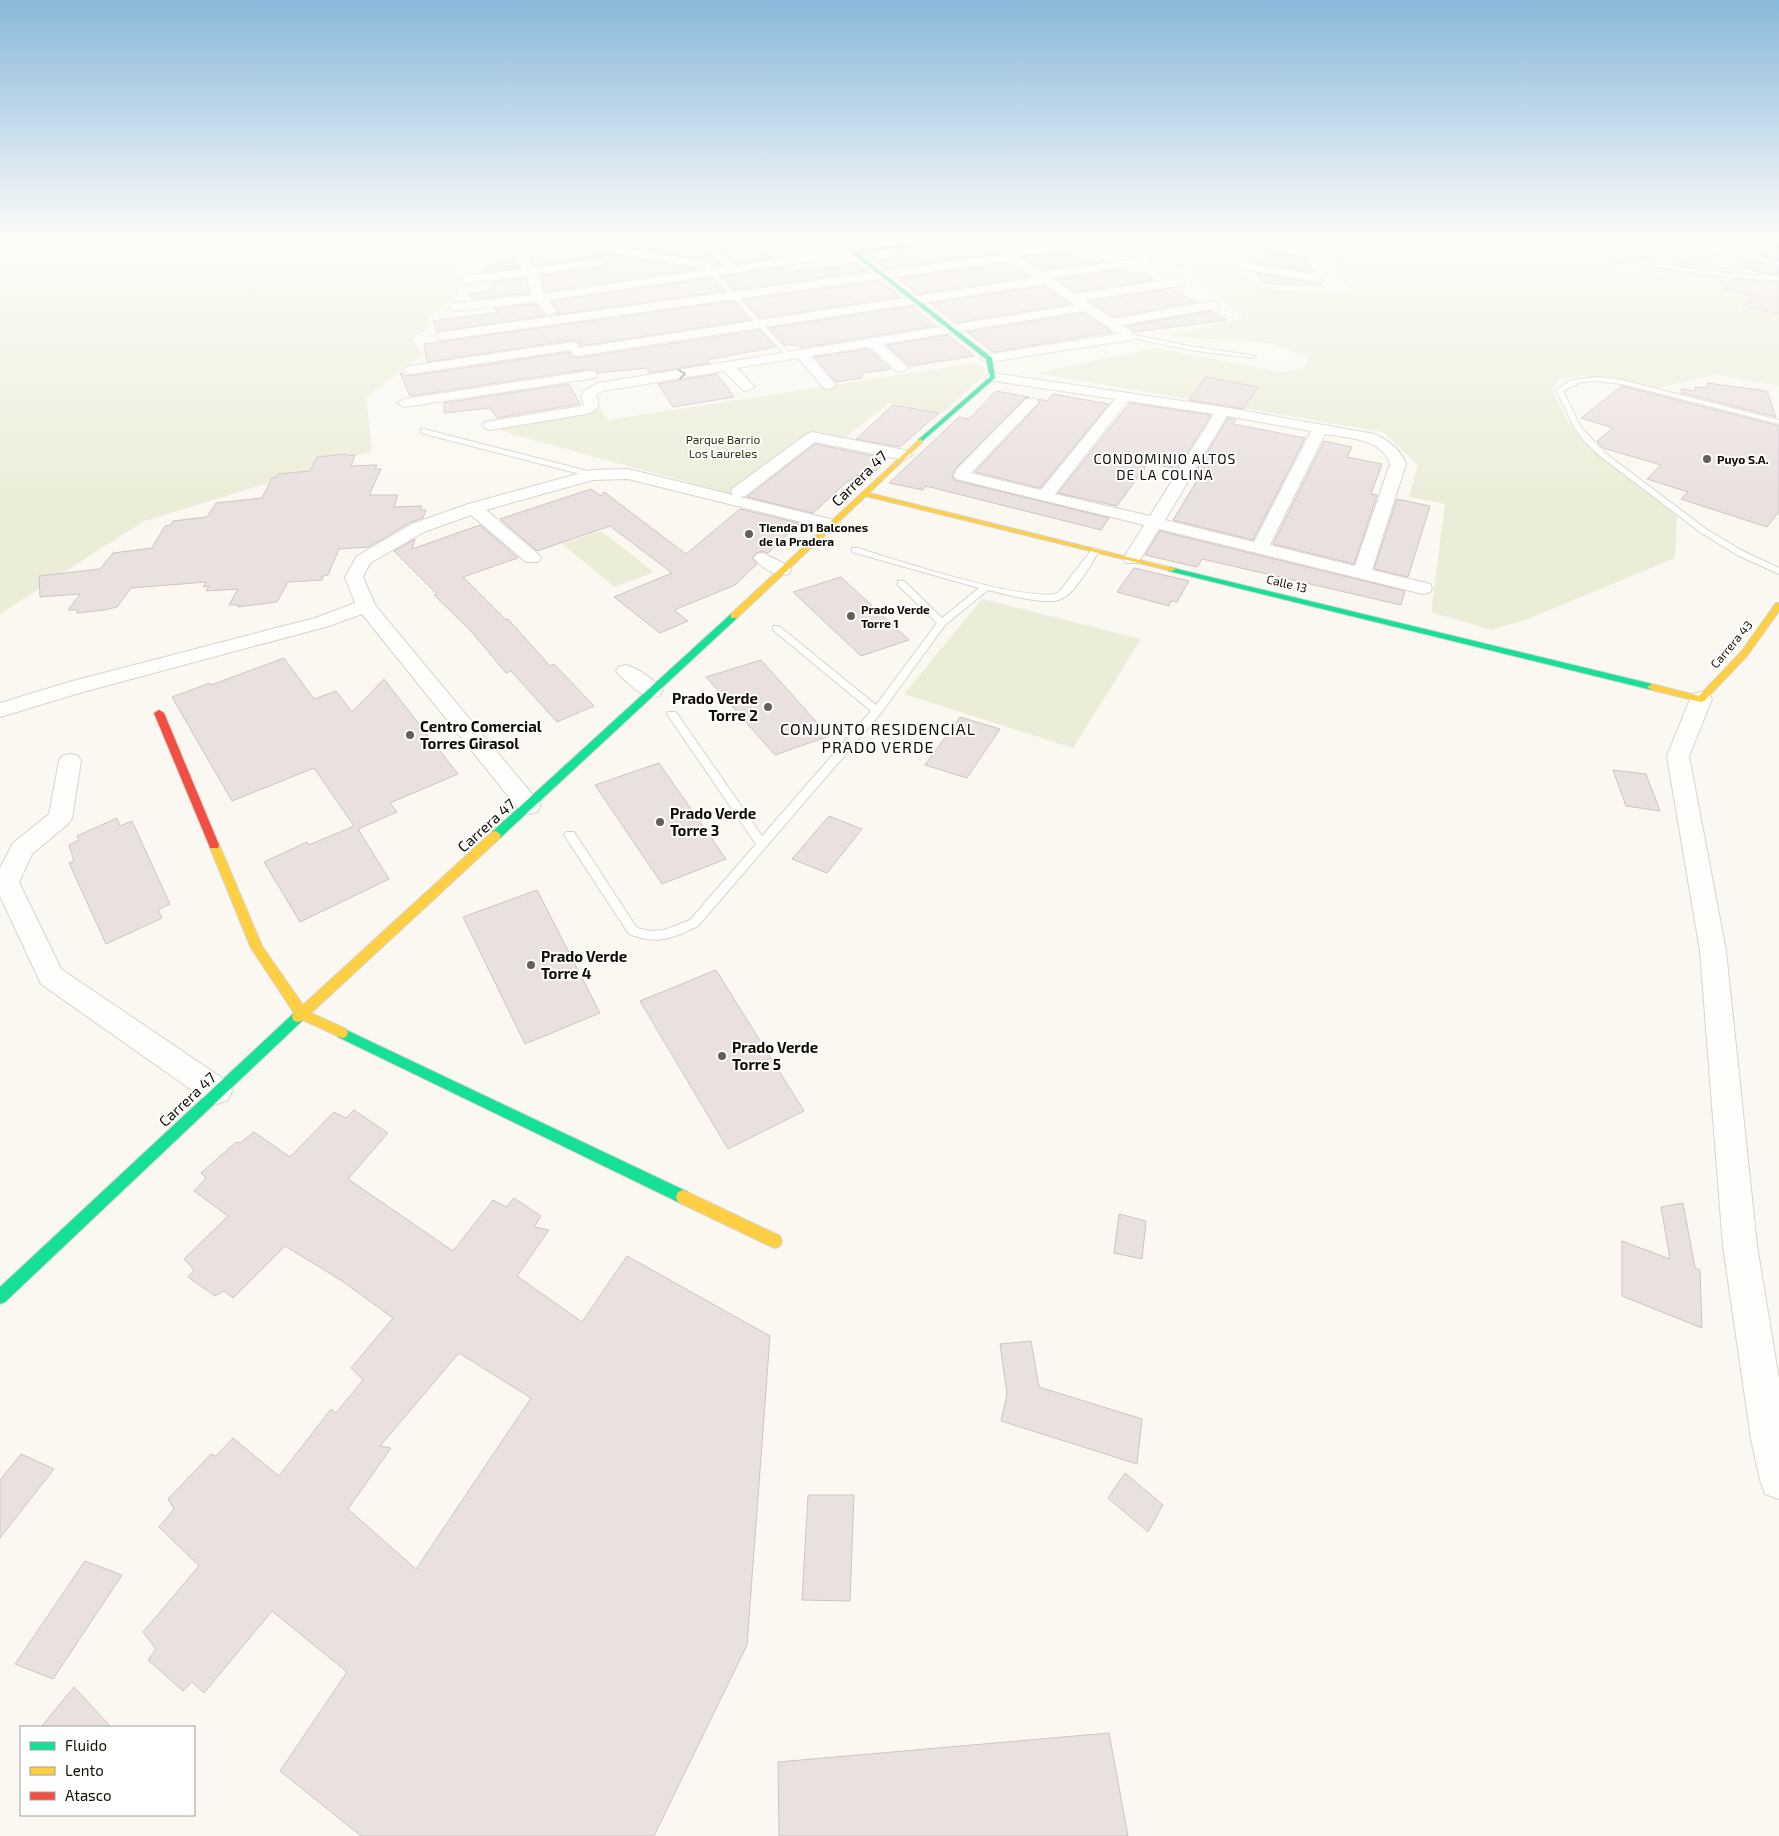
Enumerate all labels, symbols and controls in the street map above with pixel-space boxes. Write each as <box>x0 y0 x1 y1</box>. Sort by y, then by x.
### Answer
one-way arrow <box>677 369 686 379</box>
park label: Parque Barrio Los Laureles <box>686 432 760 460</box>
street label: Carrera 47 <box>827 446 891 510</box>
district label: CONDOMINIO ALTOS DE LA COLINA <box>1094 450 1236 483</box>
place label: Puyo S.A. <box>1717 452 1769 467</box>
marker: Puyo S.A. <box>1701 453 1713 465</box>
place label: Tienda D1 Balcones de la Pradera <box>759 520 868 548</box>
marker: Tienda D1 Balcones de la Pradera <box>743 528 755 540</box>
street label: Calle 13 <box>1265 571 1309 595</box>
place label: Prado Verde Torre 1 <box>861 602 930 630</box>
marker: Prado Verde Torre 1 <box>845 610 857 622</box>
street label: Carrera 43 <box>1707 617 1755 671</box>
place label: Prado Verde Torre 2 <box>672 689 758 724</box>
marker: Prado Verde Torre 2 <box>762 701 774 713</box>
place label: Centro Comercial Torres Girasol <box>420 717 542 752</box>
district label: CONJUNTO RESIDENCIAL PRADO VERDE <box>780 719 976 756</box>
marker: Centro Comercial Torres Girasol <box>404 729 416 741</box>
street label: Carrera 47 <box>454 794 519 856</box>
place label: Prado Verde Torre 3 <box>670 804 756 839</box>
marker: Prado Verde Torre 3 <box>654 816 666 828</box>
place label: Prado Verde Torre 4 <box>541 947 627 982</box>
marker: Prado Verde Torre 4 <box>525 959 537 971</box>
place label: Prado Verde Torre 5 <box>732 1038 818 1073</box>
marker: Prado Verde Torre 5 <box>716 1050 728 1062</box>
street label: Carrera 47 <box>155 1068 219 1130</box>
legend <box>20 1726 195 1816</box>
text: Fluido <box>65 1736 107 1754</box>
text: Lento <box>65 1761 104 1779</box>
text: Atasco <box>65 1786 111 1804</box>

